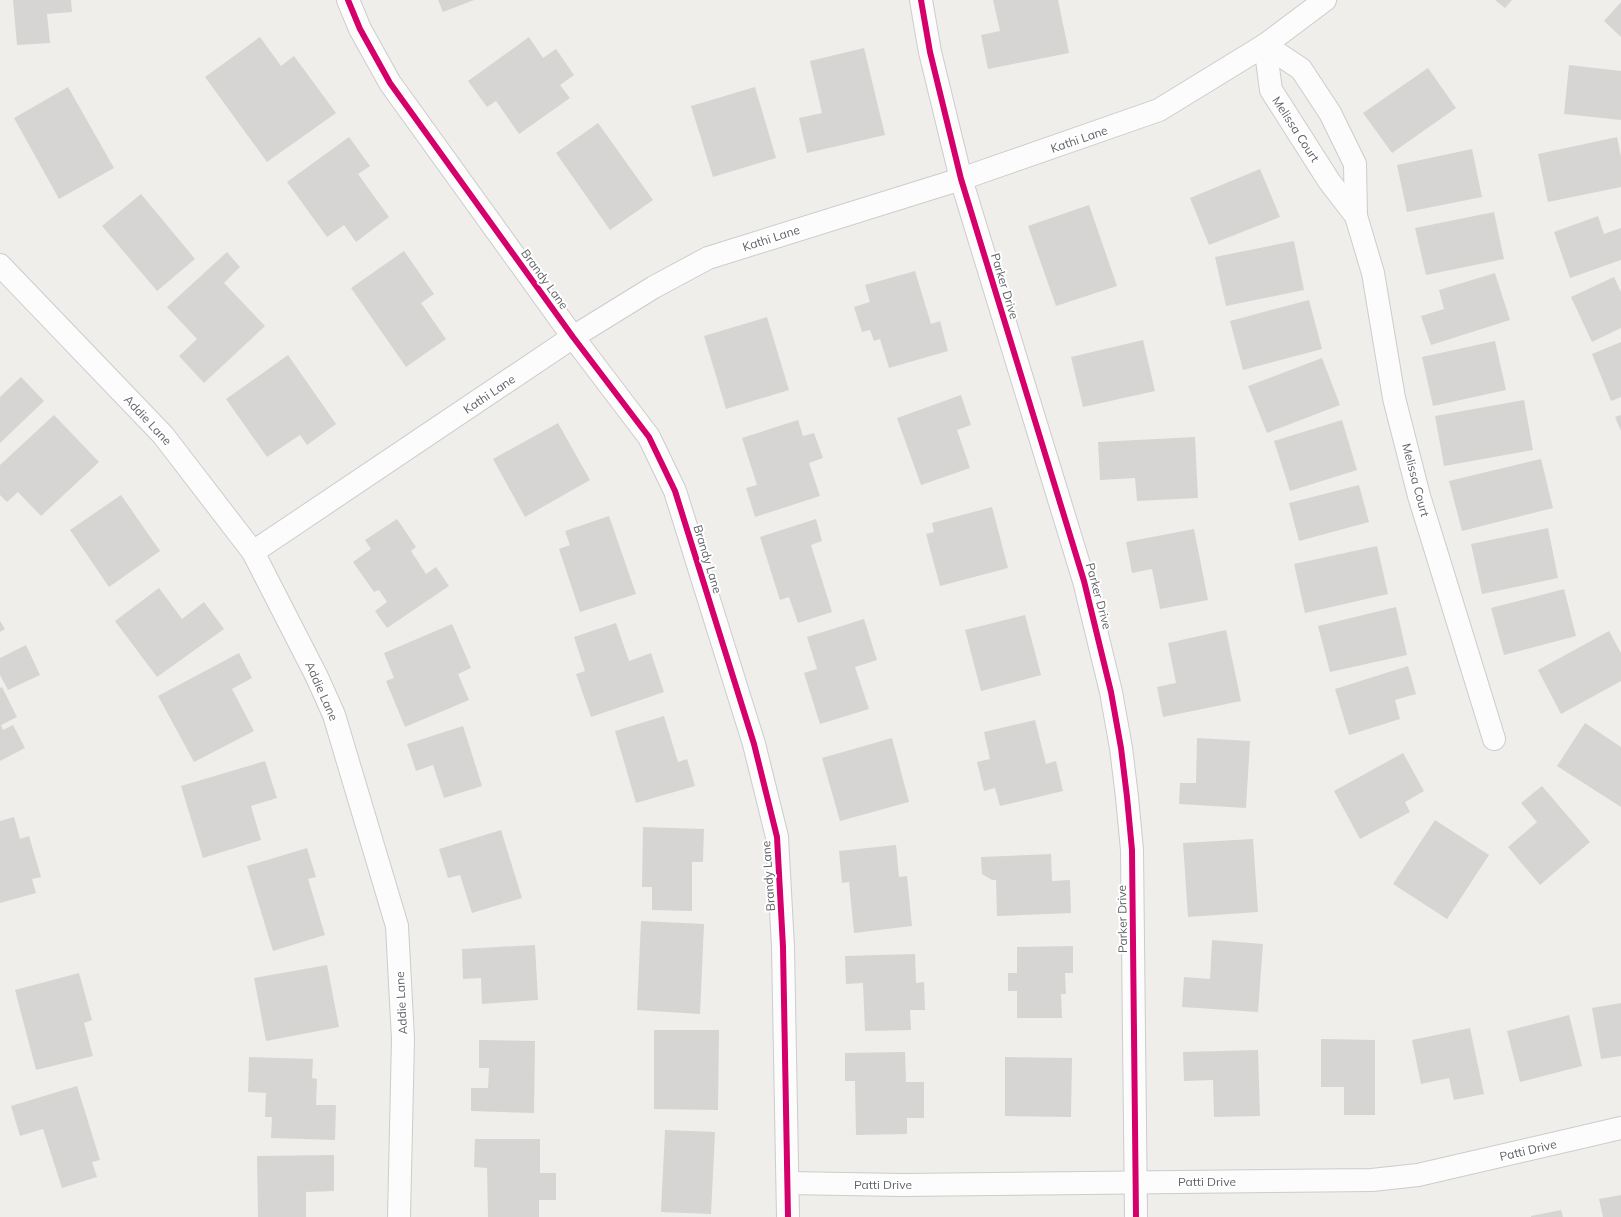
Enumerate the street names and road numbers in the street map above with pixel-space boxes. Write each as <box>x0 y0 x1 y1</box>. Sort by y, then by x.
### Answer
street label: Melissa Court <box>1269 93 1323 165</box>
street label: Kathi Lane <box>1049 122 1109 156</box>
street label: Kathi Lane <box>740 222 802 254</box>
street label: Brandy Lane <box>518 246 572 312</box>
street label: Parker Drive <box>988 251 1022 321</box>
street label: Kathi Lane <box>460 371 518 417</box>
street label: Addie Lane <box>121 392 175 448</box>
street label: Melissa Court <box>1399 442 1433 518</box>
street label: Brandy Lane <box>690 523 726 595</box>
street label: Parker Drive <box>1083 561 1115 631</box>
street label: Addie Lane <box>302 659 342 723</box>
street label: Brandy Lane <box>758 840 778 912</box>
street label: Parker Drive <box>1114 885 1130 953</box>
street label: Addie Lane <box>392 971 410 1035</box>
street label: Patti Drive <box>1498 1136 1558 1164</box>
street label: Patti Drive <box>1178 1174 1236 1189</box>
street label: Patti Drive <box>854 1177 912 1192</box>

